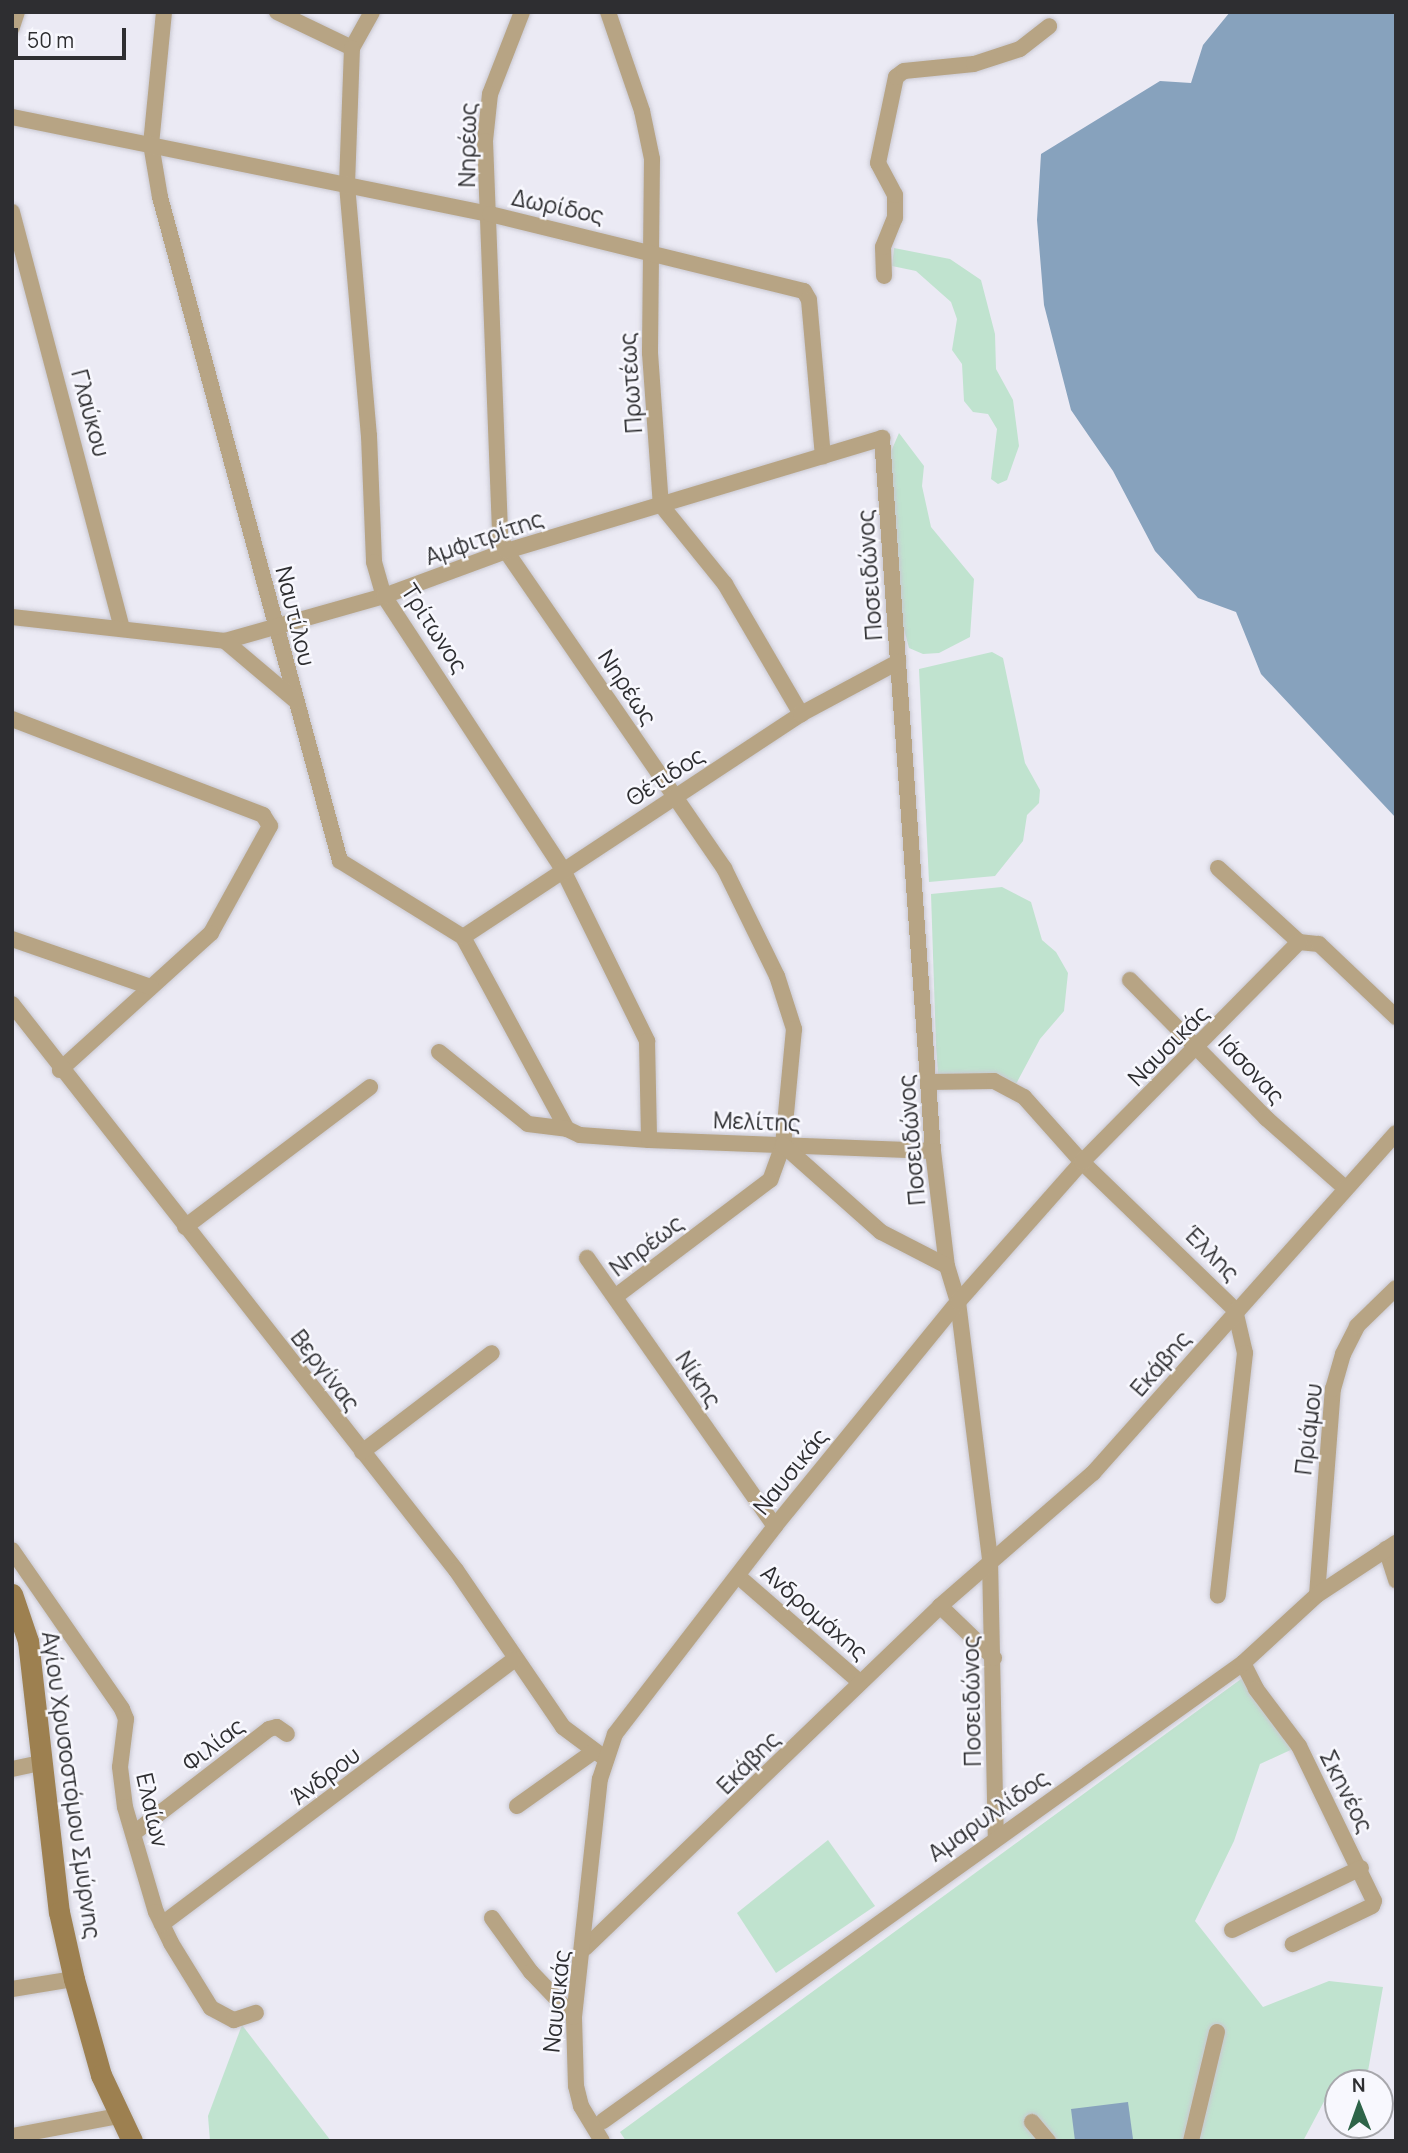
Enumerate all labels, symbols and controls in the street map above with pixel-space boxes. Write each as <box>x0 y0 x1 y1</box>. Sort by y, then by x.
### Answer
scale bar <box>18 14 130 58</box>
text: 50 m <box>27 26 74 54</box>
street label: Νηρέως <box>452 102 482 188</box>
street label: Δωρίδος <box>509 183 607 229</box>
street label: Πρωτέως <box>613 332 647 434</box>
street label: Γλαύκου <box>66 366 116 460</box>
street label: Αμφιτρίτης <box>421 504 547 570</box>
street label: Ποσειδώνος <box>851 509 887 641</box>
street label: Ναυτίλου <box>270 563 322 669</box>
street label: Τρίτωνος <box>396 578 474 678</box>
street label: Νηρέως <box>593 644 663 730</box>
street label: Θέτιδος <box>621 741 709 811</box>
street label: Ναυσικάς <box>1122 999 1214 1091</box>
street label: Ιάσονας <box>1213 1029 1291 1109</box>
street label: Ποσειδώνος <box>892 1073 930 1207</box>
street label: Μελίτης <box>713 1106 801 1136</box>
street label: Νηρέως <box>604 1208 688 1282</box>
street label: Έλλης <box>1179 1220 1245 1286</box>
street label: Βεργίνας <box>286 1324 366 1416</box>
street label: Εκάβης <box>1124 1325 1196 1401</box>
street label: Νίκης <box>670 1346 728 1412</box>
street label: Πριάμου <box>1289 1382 1327 1476</box>
street label: Ναυσικάς <box>747 1422 833 1520</box>
street label: Ανδρομάχης <box>756 1558 874 1666</box>
street label: Αγίου Χρυσοστόμου Σμύρνης <box>37 1629 107 1941</box>
street label: Ποσειδώνος <box>956 1635 986 1767</box>
street label: Φιλίας <box>177 1711 249 1777</box>
street label: Εκάβης <box>711 1725 785 1799</box>
street label: Άνδρου <box>285 1740 365 1810</box>
street label: Σκηνέος <box>1314 1745 1380 1837</box>
street label: Αμαρυλλίδος <box>922 1763 1054 1867</box>
street label: Ελαίων <box>131 1770 175 1850</box>
street label: Ναυσικάς <box>537 1948 575 2054</box>
north arrow <box>1324 2069 1394 2139</box>
text: N <box>1352 2072 1366 2098</box>

